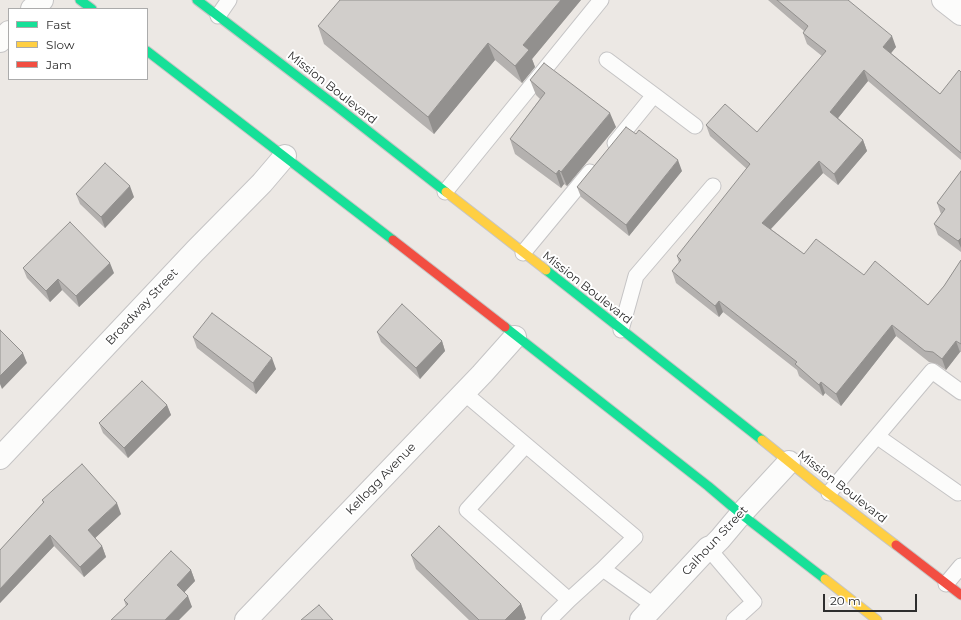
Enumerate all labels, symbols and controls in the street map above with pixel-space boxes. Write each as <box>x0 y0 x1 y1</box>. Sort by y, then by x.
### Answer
legend <box>8 8 148 80</box>
text: Fast <box>46 17 71 32</box>
text: Slow <box>46 37 75 52</box>
street label: Mission Boulevard <box>284 49 380 127</box>
text: Jam <box>46 57 72 72</box>
street label: Mission Boulevard <box>539 249 635 327</box>
street label: Broadway Street <box>103 266 181 348</box>
street label: Kellogg Avenue <box>343 440 419 518</box>
street label: Mission Boulevard <box>794 448 890 526</box>
street label: Calhoun Street <box>679 503 751 579</box>
scale bar <box>825 586 919 612</box>
text: 20 m <box>830 593 861 608</box>

